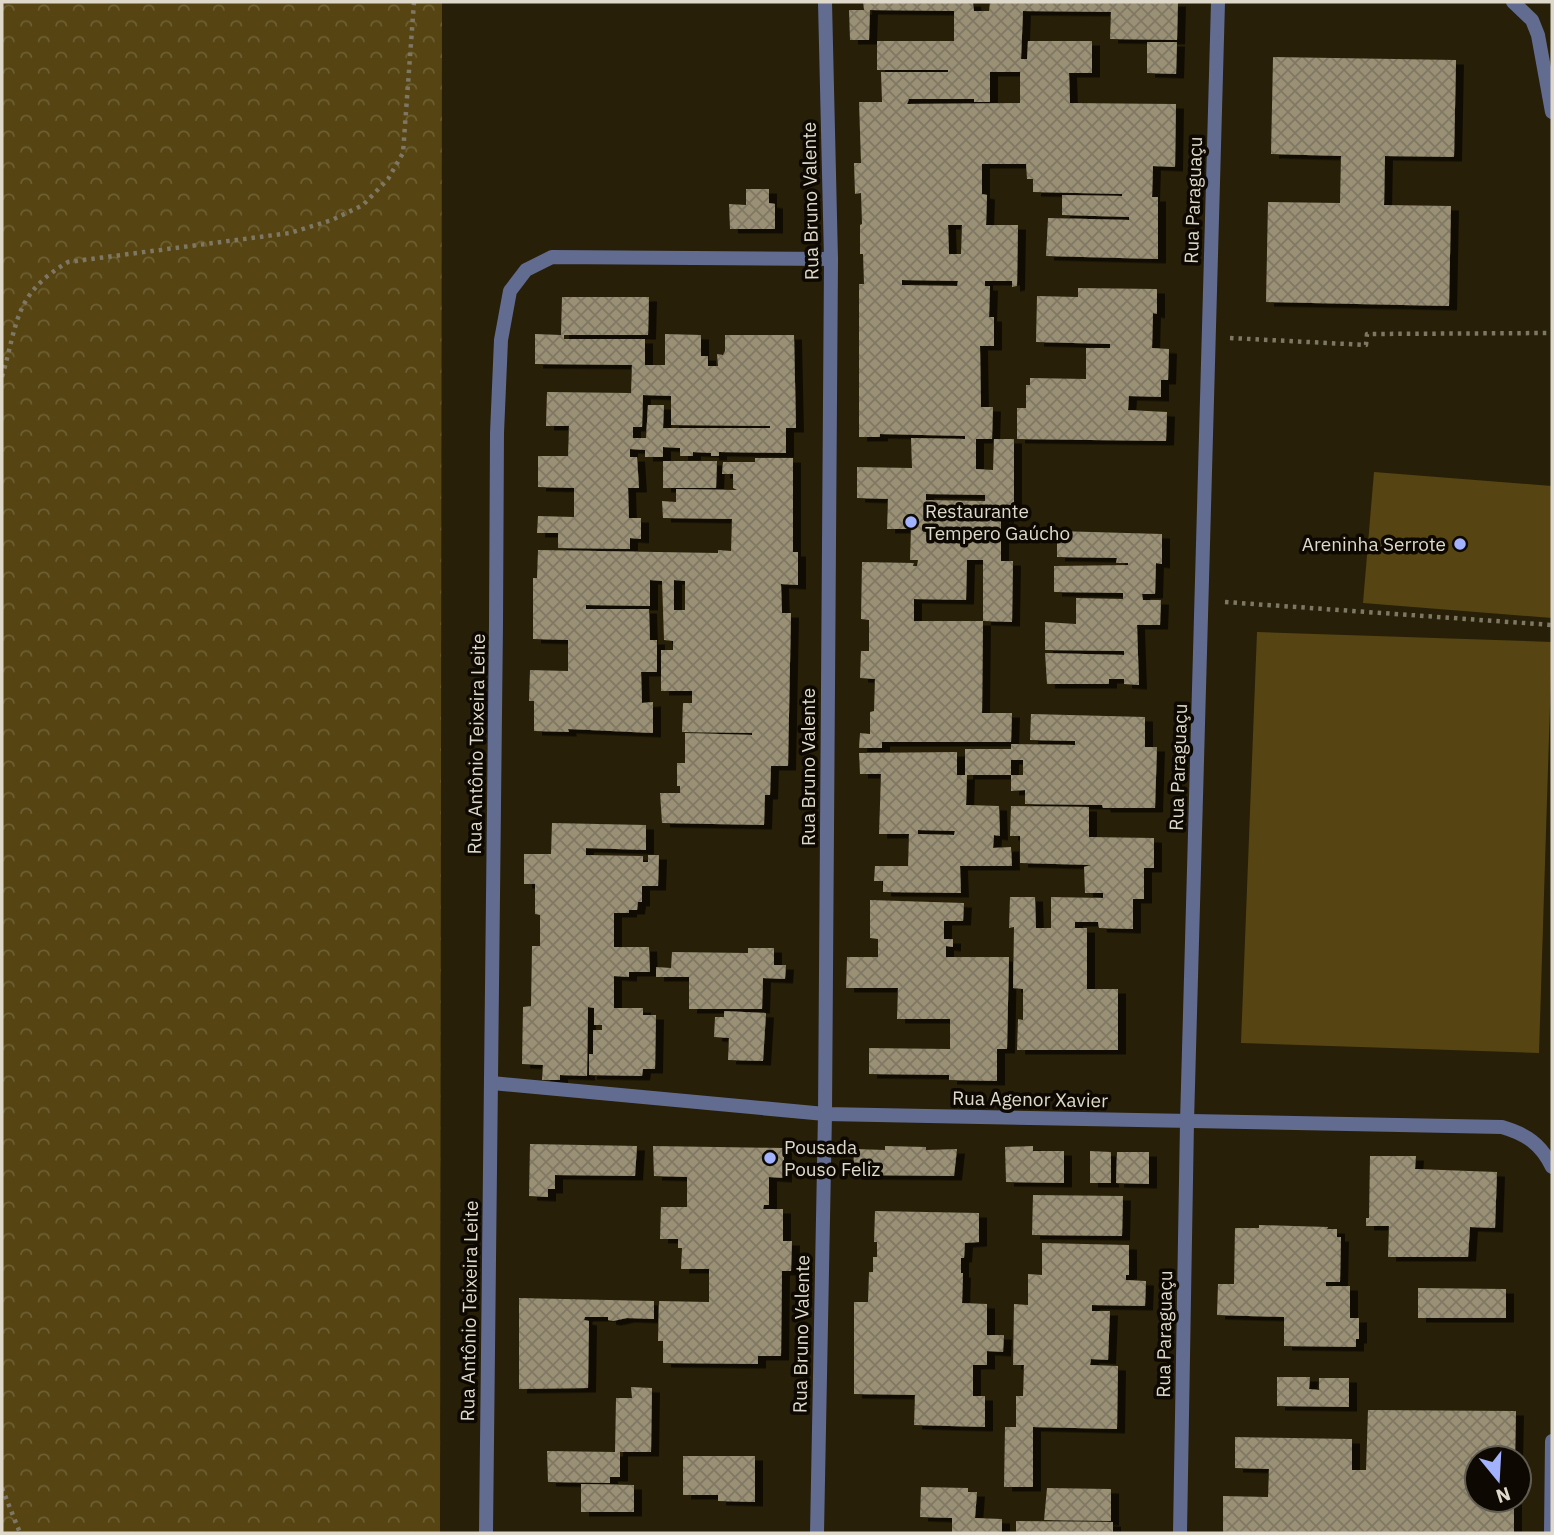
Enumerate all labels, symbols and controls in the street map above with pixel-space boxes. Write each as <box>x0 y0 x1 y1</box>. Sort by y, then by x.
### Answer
street label: Rua Bruno Valente <box>797 122 823 280</box>
street label: Rua Paraguaçu <box>1179 136 1207 264</box>
place label: Restaurante Tempero Gaúcho <box>925 499 1070 545</box>
marker: Restaurante Tempero Gaúcho <box>903 514 919 530</box>
place label: Areninha Serrote <box>1302 532 1446 556</box>
marker: Areninha Serrote <box>1452 536 1468 552</box>
street label: Rua Antônio Teixeira Leite <box>462 633 490 855</box>
street label: Rua Bruno Valente <box>796 688 820 846</box>
street label: Rua Paraguaçu <box>1164 703 1192 831</box>
street label: Rua Agenor Xavier <box>952 1086 1108 1112</box>
place label: Pousada Pouso Feliz <box>784 1135 880 1181</box>
marker: Pousada Pouso Feliz <box>762 1150 778 1166</box>
street label: Rua Antônio Teixeira Leite <box>455 1200 483 1422</box>
street label: Rua Bruno Valente <box>788 1255 814 1413</box>
street label: Rua Paraguaçu <box>1151 1270 1177 1398</box>
north arrow <box>1463 1444 1533 1514</box>
text: N <box>1493 1482 1514 1509</box>

